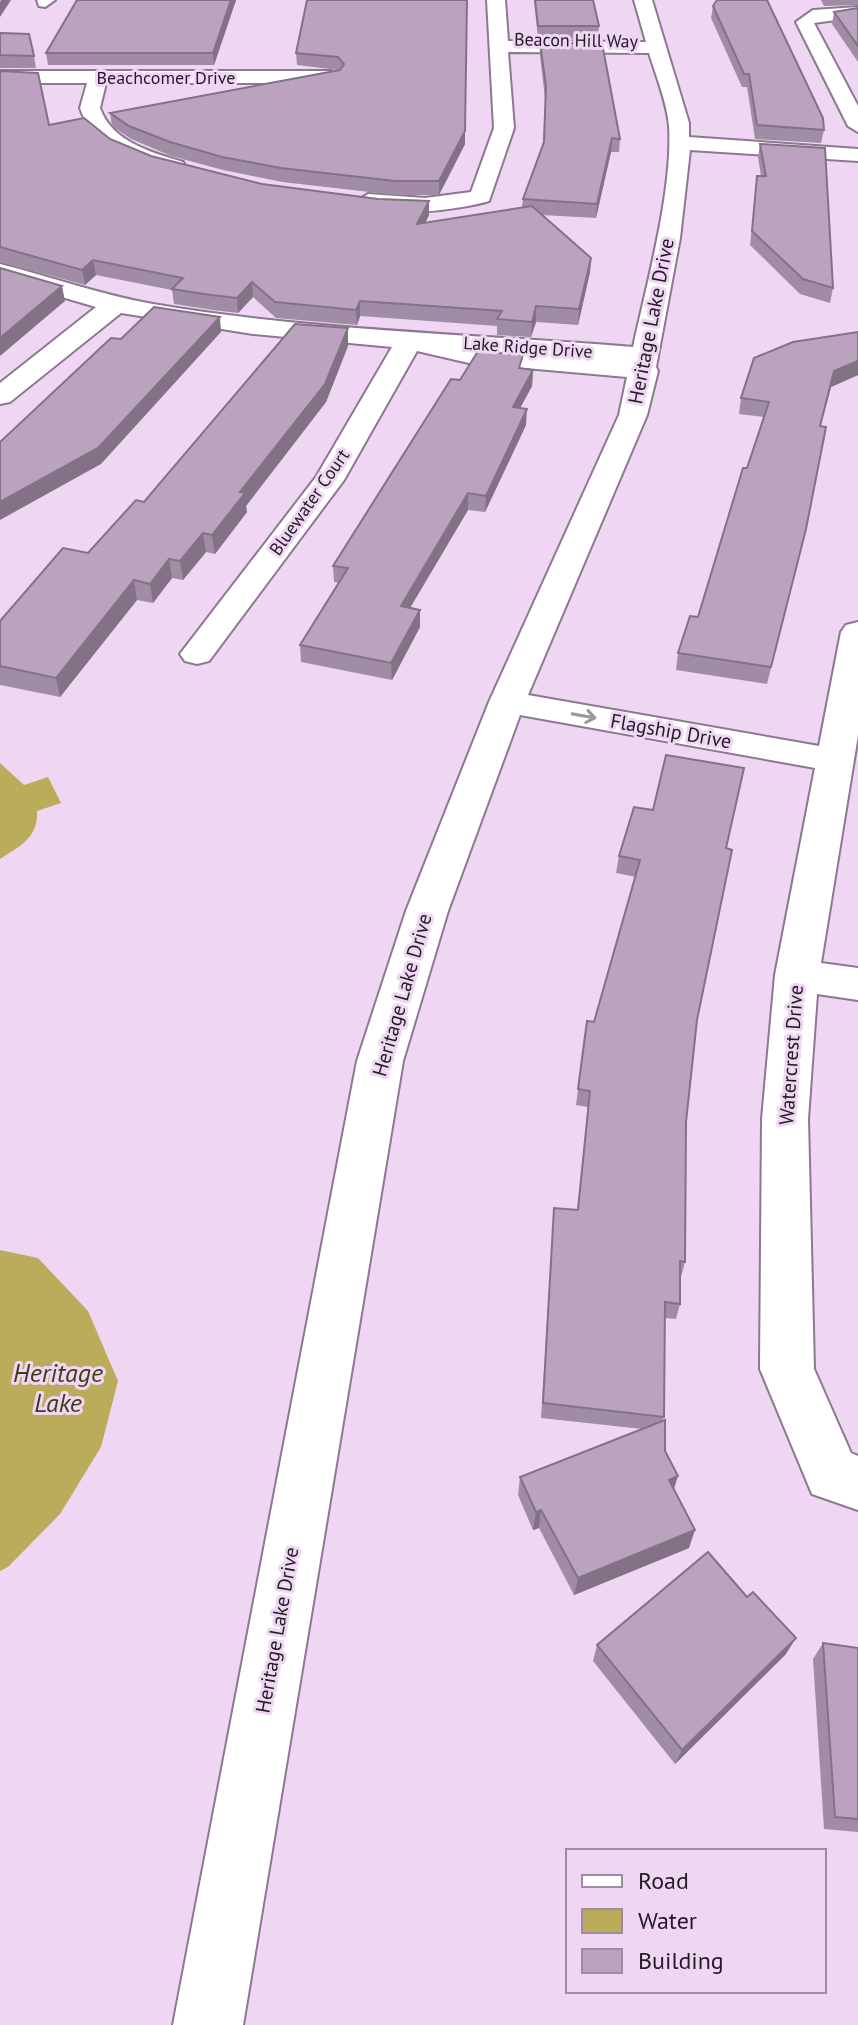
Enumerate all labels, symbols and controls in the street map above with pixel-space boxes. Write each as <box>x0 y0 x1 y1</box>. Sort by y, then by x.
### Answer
street label: Beacon Hill Way <box>514 27 639 53</box>
street label: Beachcomer Drive <box>97 66 235 89</box>
street label: Heritage Lake Drive <box>622 236 680 406</box>
street label: Lake Ridge Drive <box>463 331 593 363</box>
street label: Bluewater Court <box>264 444 354 560</box>
street label: Flagship Drive <box>608 708 734 754</box>
one-way arrow <box>570 709 596 724</box>
street label: Heritage Lake Drive <box>366 911 438 1079</box>
street label: Watercrest Drive <box>773 984 809 1126</box>
water label: Heritage Lake <box>13 1356 103 1419</box>
street label: Heritage Lake Drive <box>250 1545 304 1715</box>
legend <box>566 1849 826 1993</box>
text: Road <box>638 1865 689 1896</box>
text: Water <box>638 1905 697 1936</box>
text: Building <box>638 1945 724 1976</box>

